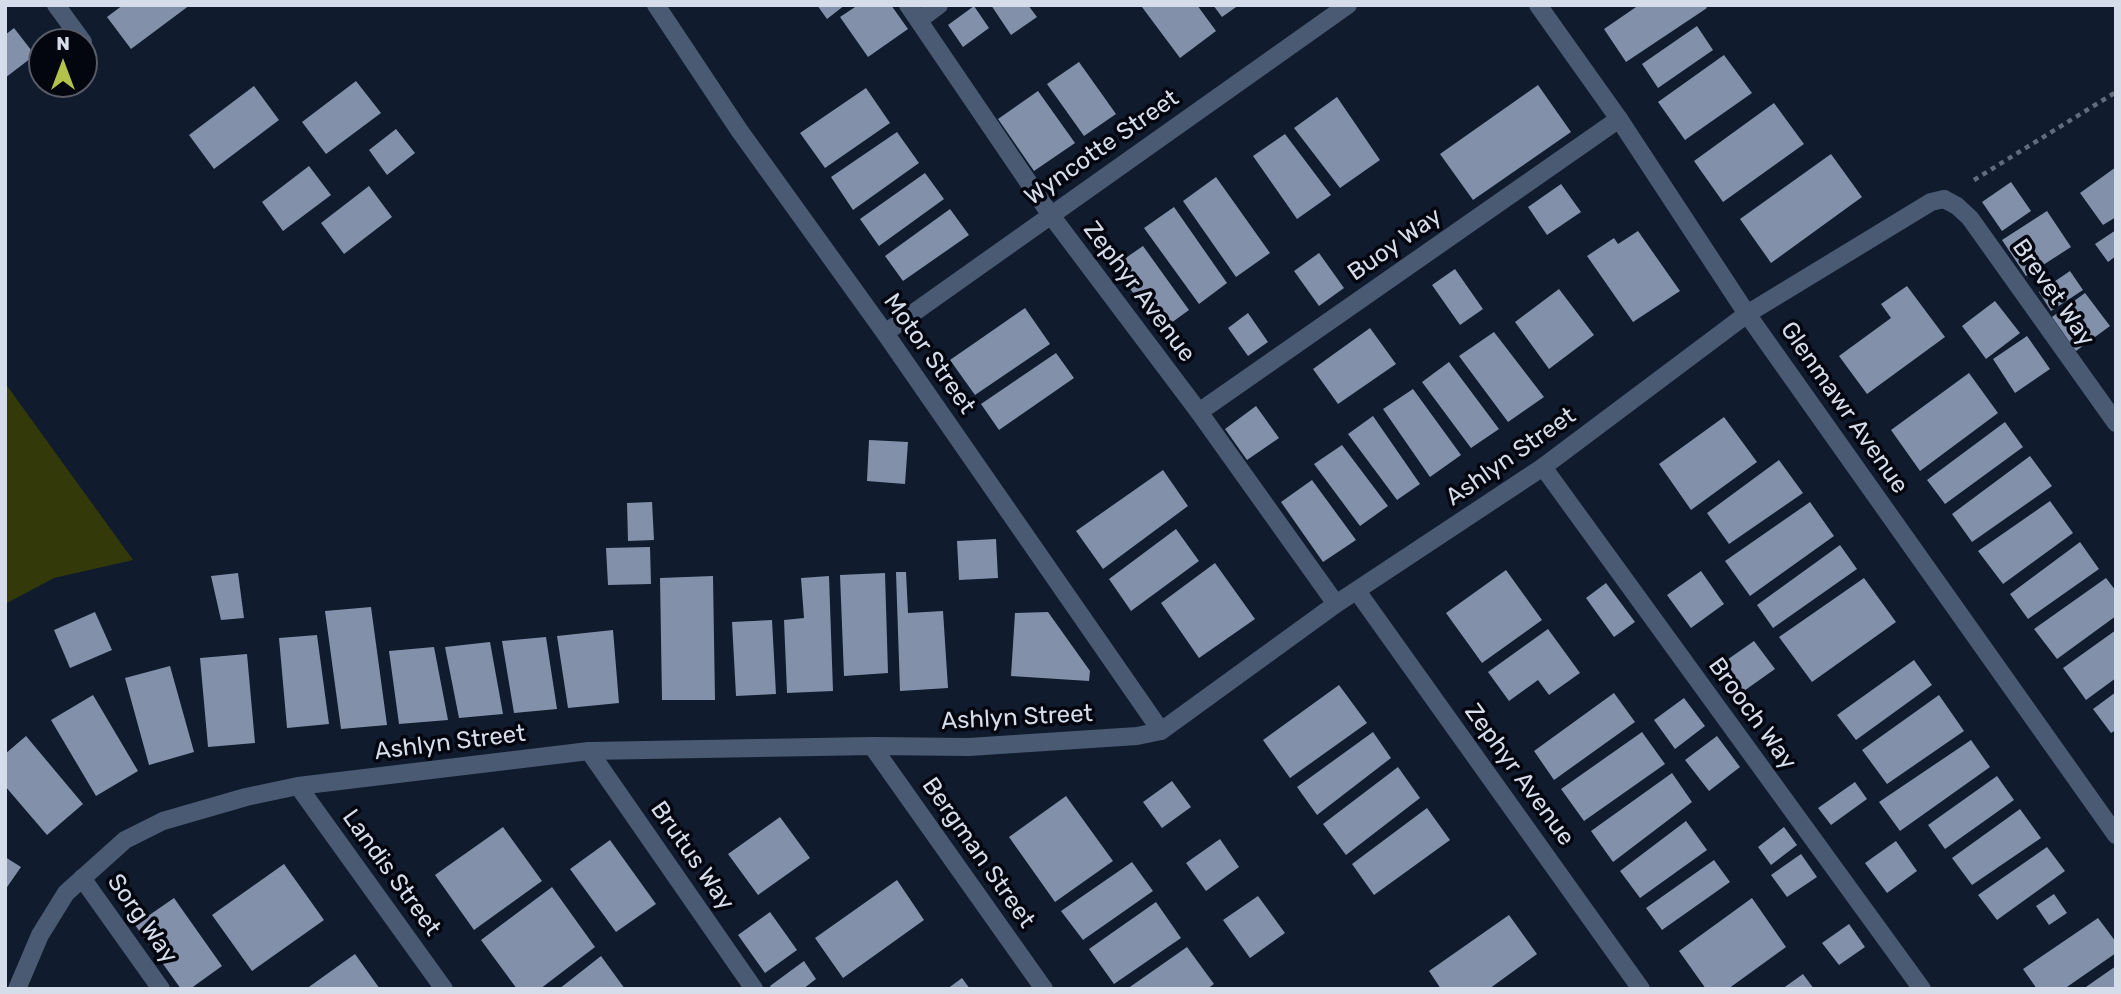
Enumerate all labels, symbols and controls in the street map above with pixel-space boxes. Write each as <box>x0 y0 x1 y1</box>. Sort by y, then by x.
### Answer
north arrow <box>28 28 98 98</box>
text: N <box>56 32 70 55</box>
street label: Wyncotte Street <box>1019 84 1185 212</box>
street label: Buoy Way <box>1343 202 1447 288</box>
street label: Zephyr Avenue <box>1077 216 1201 368</box>
street label: Brevet Way <box>2006 234 2100 352</box>
street label: Motor Street <box>877 288 981 420</box>
street label: Glenmawr Avenue <box>1774 317 1914 499</box>
street label: Ashlyn Street <box>1441 402 1581 512</box>
street label: Brooch Way <box>1702 652 1802 776</box>
street label: Zephyr Avenue <box>1458 698 1580 852</box>
street label: Ashlyn Street <box>940 700 1094 736</box>
street label: Ashlyn Street <box>373 719 527 767</box>
street label: Bergman Street <box>915 772 1041 934</box>
street label: Brutus Way <box>644 796 740 916</box>
street label: Landis Street <box>336 804 446 942</box>
street label: Sorg Way <box>101 869 183 969</box>

